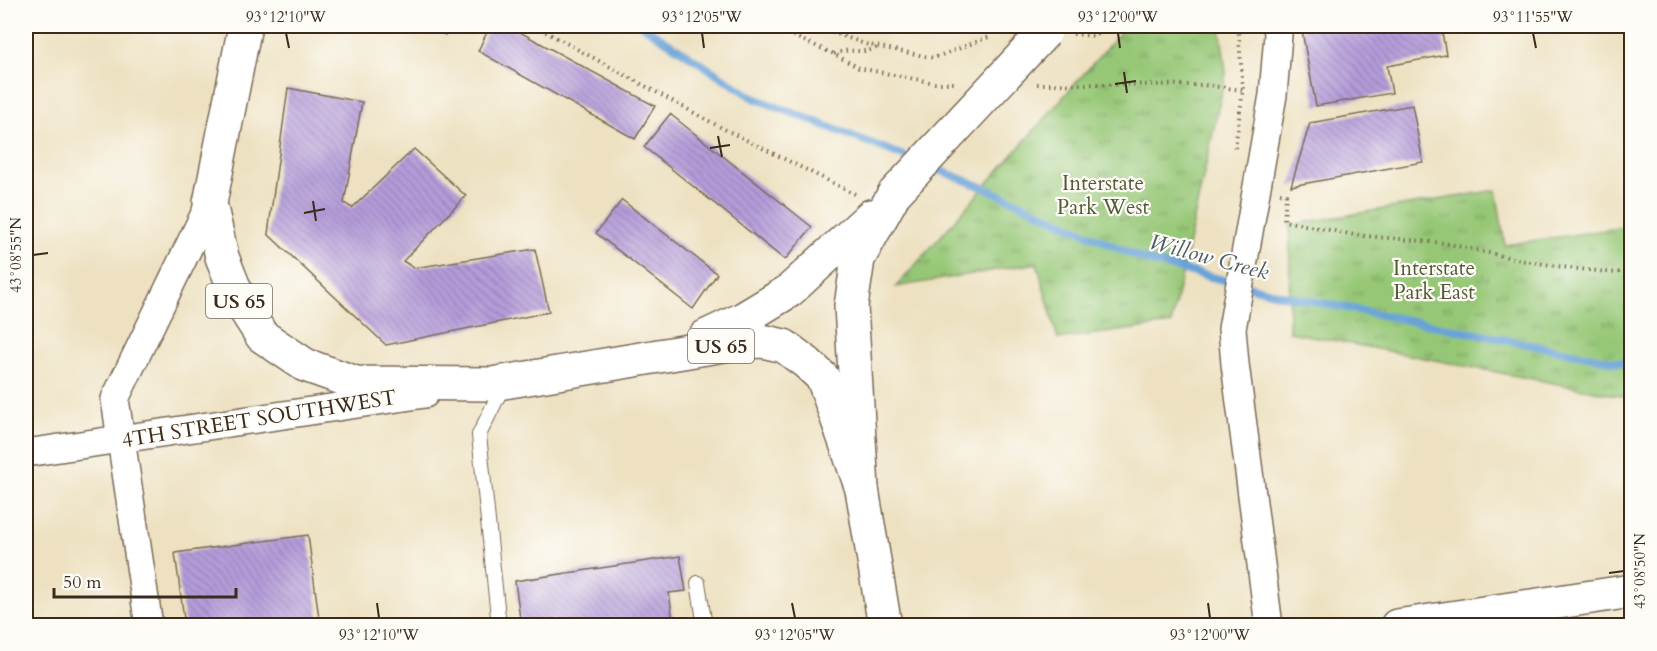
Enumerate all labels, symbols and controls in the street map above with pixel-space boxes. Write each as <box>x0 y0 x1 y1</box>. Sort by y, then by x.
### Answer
text: 93°12'10"W <box>246 7 326 27</box>
text: 93°12'05"W <box>662 7 742 27</box>
text: 93°12'00"W <box>1078 7 1158 27</box>
text: 93°11'55"W <box>1493 7 1573 27</box>
park label: Interstate Park West <box>1057 169 1150 222</box>
text: 43°08'55"N <box>6 217 26 293</box>
water label: Willow Creek <box>1146 227 1272 287</box>
park label: Interstate Park East <box>1393 254 1475 307</box>
road number: US 65 <box>206 284 272 318</box>
road number: US 65 <box>688 329 754 363</box>
street label: 4TH STREET SOUTHWEST <box>120 383 398 455</box>
text: 43°08'50"N <box>1630 533 1650 609</box>
scale bar <box>54 561 236 599</box>
text: 50 m <box>63 570 102 595</box>
text: 93°12'10"W <box>339 625 419 645</box>
text: 93°12'05"W <box>755 625 835 645</box>
text: 93°12'00"W <box>1170 625 1250 645</box>

